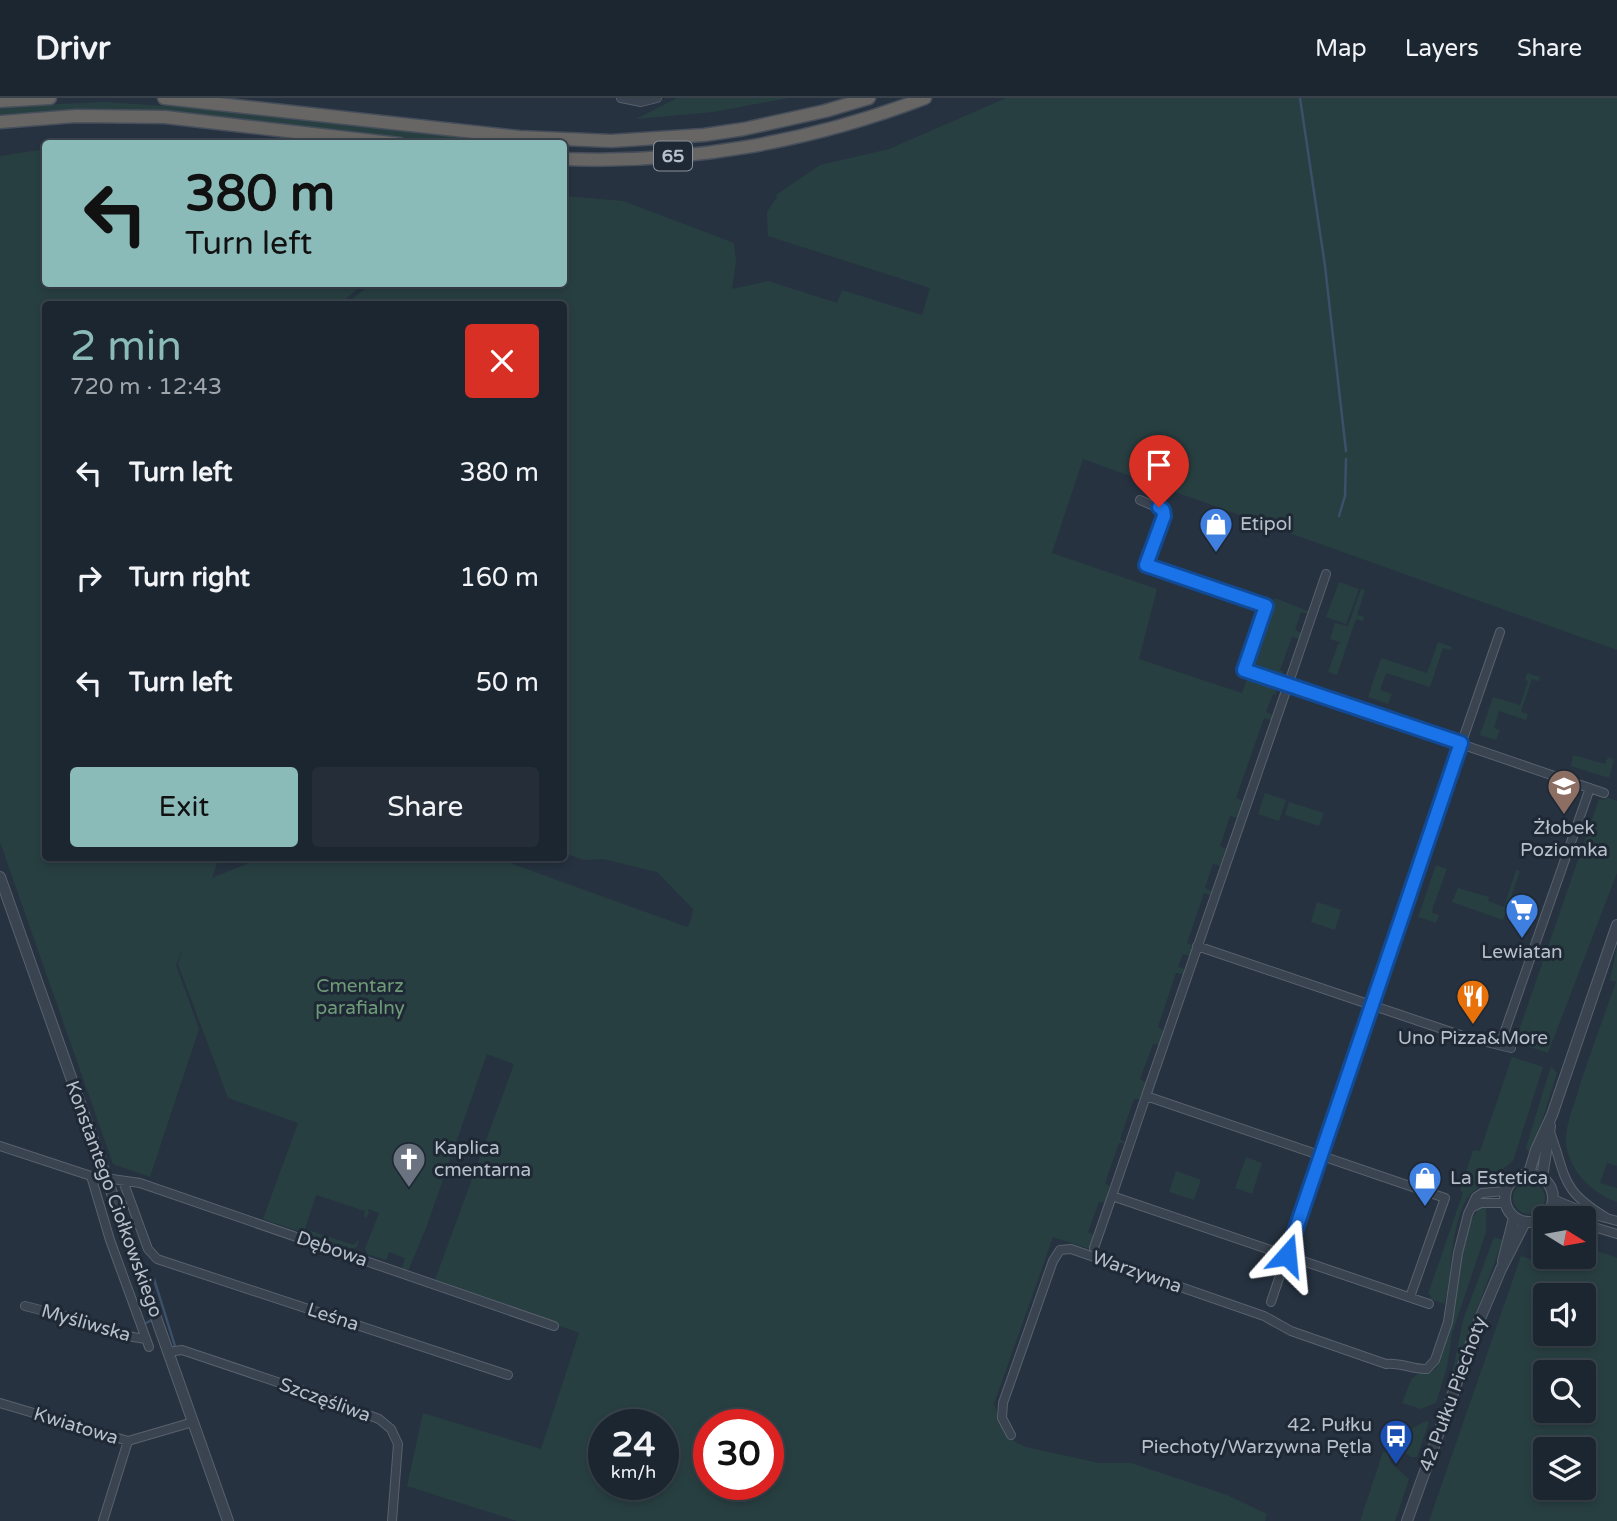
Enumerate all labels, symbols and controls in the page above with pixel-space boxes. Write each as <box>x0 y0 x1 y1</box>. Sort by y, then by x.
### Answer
text: Drivr <box>35 29 110 68</box>
text: Map <box>1315 34 1367 63</box>
text: Layers <box>1405 34 1479 63</box>
text: Share <box>1517 34 1582 63</box>
road number: 65 <box>654 142 692 170</box>
text: 380 m <box>185 165 335 224</box>
icon: left <box>70 168 161 259</box>
text: Turn left <box>185 225 312 263</box>
text: 2 min <box>70 321 182 372</box>
button: close <box>465 324 539 398</box>
text: 720 m · 12:43 <box>70 373 222 401</box>
pin <box>1129 435 1189 507</box>
icon: arrive <box>1140 446 1178 484</box>
icon: left <box>70 454 108 492</box>
text: Turn left <box>129 457 232 488</box>
text: 380 m <box>459 457 539 488</box>
shop icon: Etipol <box>1197 505 1235 554</box>
place label: Etipol <box>1240 513 1292 535</box>
icon: right <box>70 559 108 597</box>
text: Turn right <box>129 562 250 593</box>
text: 160 m <box>459 562 539 593</box>
icon: left <box>70 664 108 702</box>
text: Turn left <box>129 667 232 698</box>
text: 50 m <box>476 667 539 698</box>
button: Exit <box>70 767 298 847</box>
button: Share <box>312 767 539 847</box>
school or university icon: Żłobek Poziomka <box>1545 767 1583 816</box>
place label: Żłobek Poziomka <box>1520 817 1608 861</box>
supermarket icon: Lewiatan <box>1503 891 1541 940</box>
place label: Lewiatan <box>1481 941 1563 963</box>
park label: Cmentarz parafialny <box>315 975 405 1019</box>
restaurant icon: Uno Pizza&More <box>1454 977 1492 1026</box>
place label: Uno Pizza&More <box>1398 1027 1548 1049</box>
street label: Konstantego Ciołkowskiego <box>61 1078 167 1320</box>
place label: Kaplica cmentarna <box>434 1137 531 1181</box>
church icon: Kaplica cmentarna <box>390 1140 428 1189</box>
shop icon: La Estetica <box>1406 1159 1444 1208</box>
place label: La Estetica <box>1450 1167 1548 1189</box>
north arrow <box>1533 1206 1596 1269</box>
map controls <box>1533 1206 1596 1500</box>
position arrow <box>1250 1218 1324 1292</box>
street label: Dębowa <box>294 1227 370 1271</box>
street label: Warzywna <box>1089 1246 1185 1298</box>
button: sound <box>1533 1283 1596 1346</box>
street label: Leśna <box>304 1298 362 1336</box>
street label: Myśliwska <box>39 1300 133 1346</box>
street label: 42 Pułku Piechoty <box>1415 1313 1491 1475</box>
button: search <box>1533 1360 1596 1423</box>
street label: Szczęśliwa <box>276 1373 374 1427</box>
street label: Kwiatowa <box>31 1403 121 1449</box>
speed limit sign: 30 <box>693 1409 784 1500</box>
place label: 42. Pułku Piechoty/Warzywna Pętla <box>1141 1414 1372 1458</box>
bus stop icon: 42. Pułku Piechoty/Warzywna Pętla <box>1377 1417 1415 1466</box>
text: 24 <box>612 1424 655 1466</box>
button: layers <box>1533 1437 1596 1500</box>
text: km/h <box>611 1461 656 1483</box>

